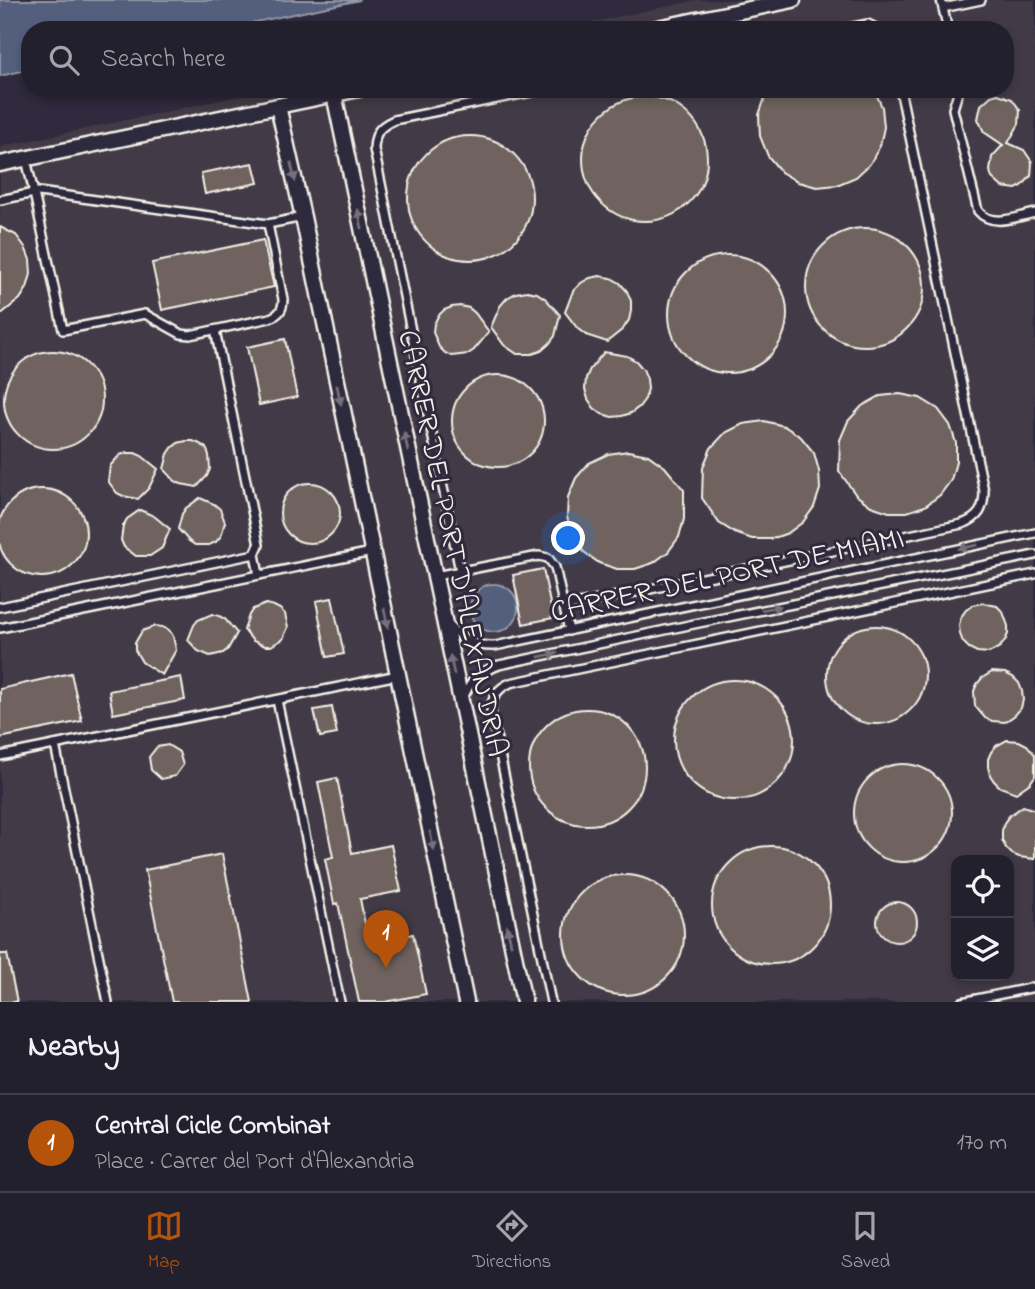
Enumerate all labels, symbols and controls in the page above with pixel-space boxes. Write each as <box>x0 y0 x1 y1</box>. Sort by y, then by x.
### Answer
search box <box>21 21 1014 98</box>
icon: search <box>45 41 83 79</box>
text: Search here <box>101 41 226 79</box>
one-way arrow <box>287 161 298 183</box>
one-way arrow <box>355 208 366 230</box>
street label: CARRER DEL PORT D'ALEXANDRIA <box>384 326 518 761</box>
one-way arrow <box>334 384 345 406</box>
one-way arrow <box>401 431 412 453</box>
street label: CARRER DEL PORT DE MIAMI <box>547 518 909 636</box>
your location <box>551 521 585 555</box>
one-way arrow <box>957 542 979 553</box>
one-way arrow <box>760 603 782 614</box>
one-way arrow <box>381 607 392 629</box>
one-way arrow <box>537 649 559 660</box>
one-way arrow <box>447 654 458 676</box>
one-way arrow <box>427 830 438 852</box>
map controls <box>951 855 1014 981</box>
button: locate <box>951 855 1014 918</box>
pin: 1 <box>363 910 409 968</box>
button: layers <box>951 918 1014 981</box>
one-way arrow <box>504 924 515 946</box>
text: Nearby <box>28 1026 120 1070</box>
text: Central Cicle Combinat <box>95 1108 330 1146</box>
text: 1 <box>47 1127 55 1160</box>
text: 170 m <box>957 1127 1007 1160</box>
text: Place · Carrer del Port d'Alexandria <box>95 1146 414 1179</box>
tab: Map <box>145 1207 183 1276</box>
tab: Directions <box>472 1207 551 1276</box>
tab: Saved <box>841 1207 890 1276</box>

